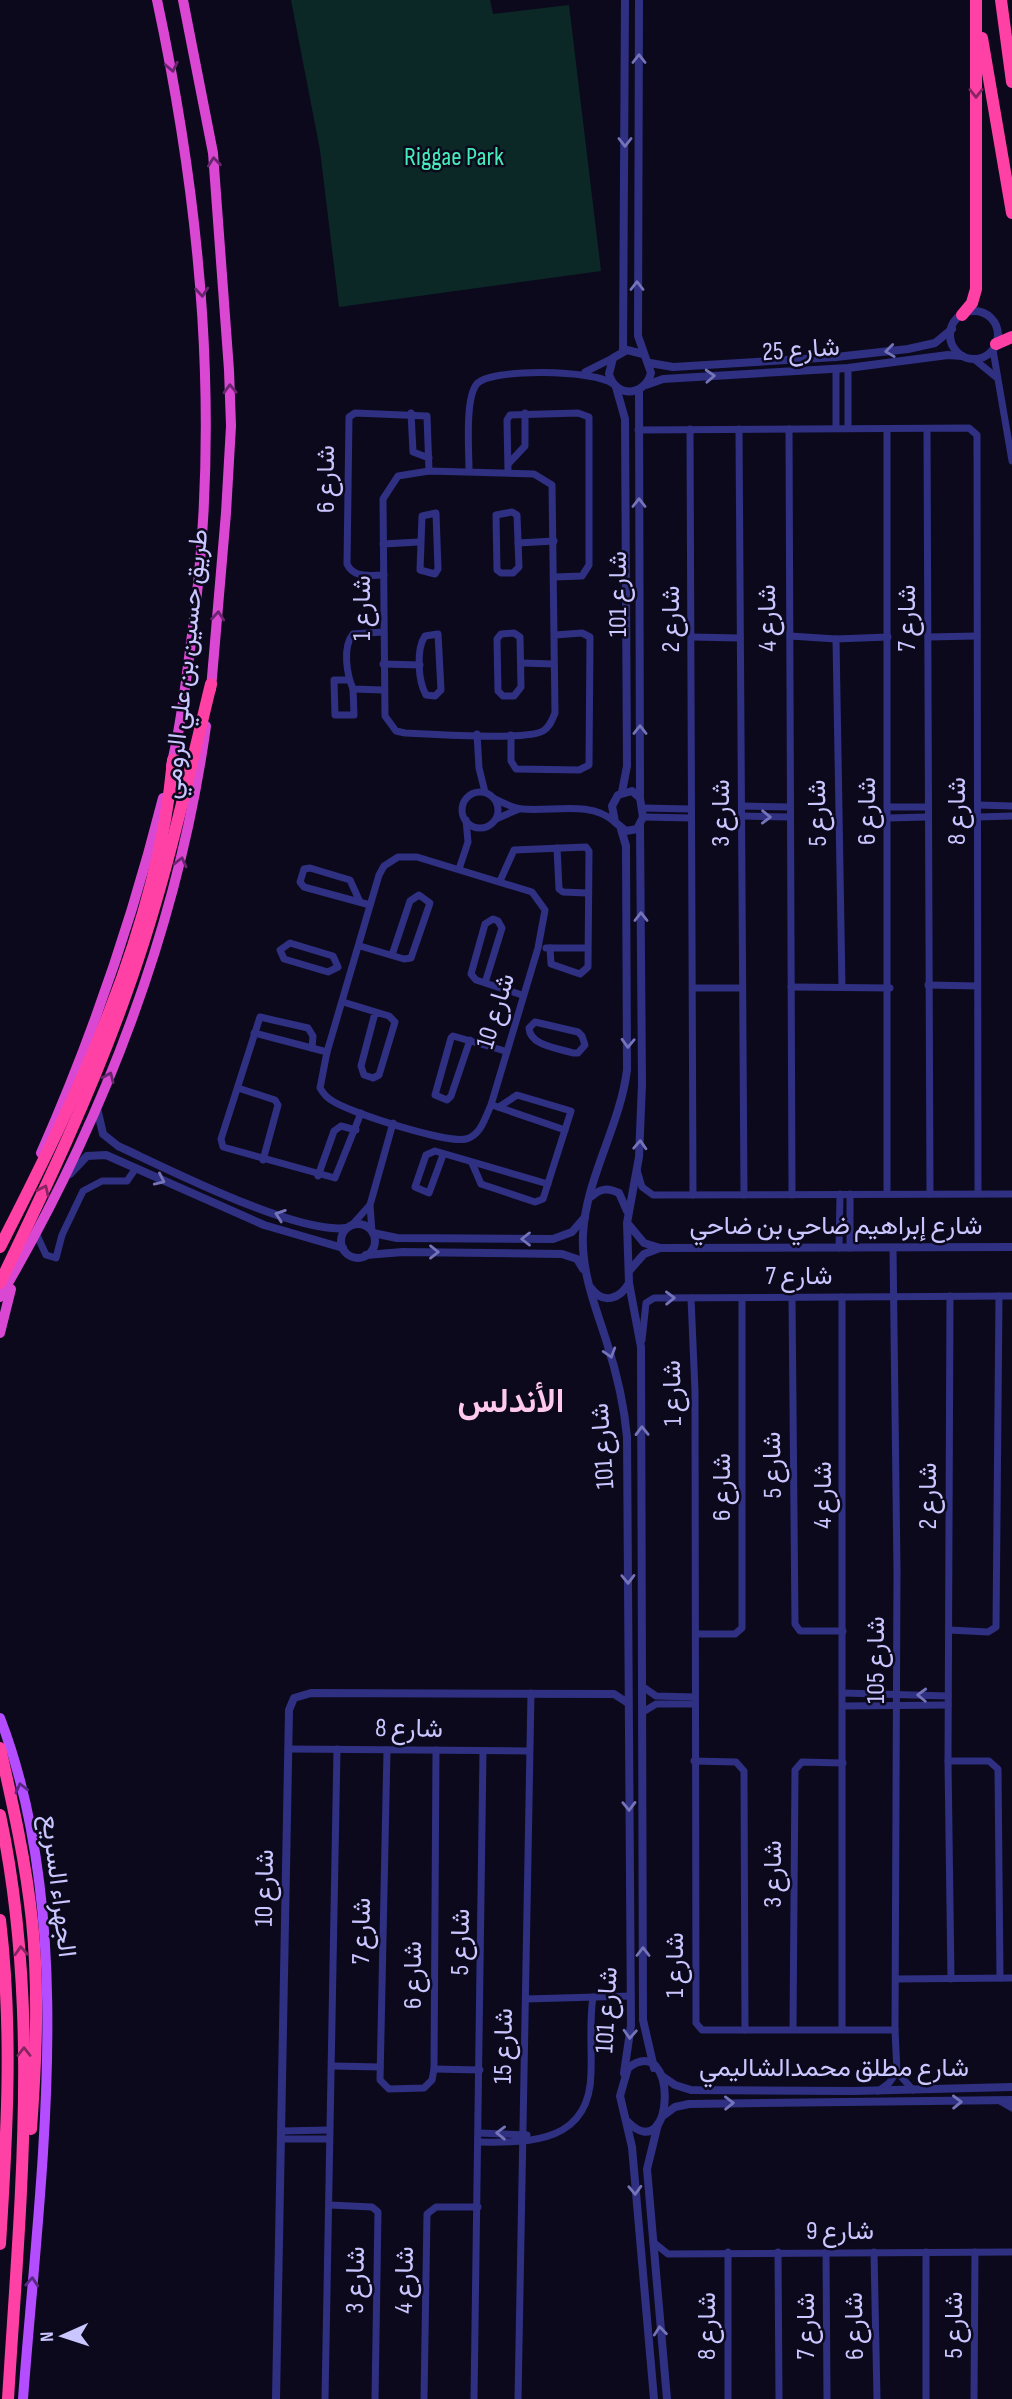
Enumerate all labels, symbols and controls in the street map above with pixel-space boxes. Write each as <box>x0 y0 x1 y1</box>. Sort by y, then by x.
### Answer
one-way arrow <box>631 53 647 63</box>
one-way arrow <box>163 61 178 73</box>
one-way arrow <box>968 88 984 98</box>
one-way arrow <box>617 137 633 147</box>
park label: Riggae Park <box>404 142 504 173</box>
one-way arrow <box>206 156 221 168</box>
one-way arrow <box>629 280 645 291</box>
one-way arrow <box>194 287 209 298</box>
street label: شارع 25 <box>761 332 841 369</box>
one-way arrow <box>884 343 895 358</box>
one-way arrow <box>705 369 716 384</box>
one-way arrow <box>222 383 237 394</box>
street label: شارع 6 <box>311 445 343 513</box>
one-way arrow <box>631 497 647 507</box>
street label: طريق حسين بن علي الرومي <box>156 528 220 801</box>
street label: شارع 101 <box>603 551 635 637</box>
street label: شارع 1 <box>347 575 379 641</box>
street label: شارع 4 <box>752 584 785 652</box>
street label: شارع 2 <box>656 585 688 653</box>
street label: شارع 7 <box>892 585 924 651</box>
one-way arrow <box>210 610 225 621</box>
one-way arrow <box>632 724 648 735</box>
street label: شارع 6 <box>852 777 884 845</box>
street label: شارع 8 <box>942 777 974 845</box>
street label: شارع 3 <box>706 779 738 847</box>
street label: شارع 5 <box>802 779 835 847</box>
one-way arrow <box>761 809 772 824</box>
one-way arrow <box>173 856 187 868</box>
one-way arrow <box>633 912 649 922</box>
street label: شارع 10 <box>470 970 523 1053</box>
one-way arrow <box>621 1037 636 1048</box>
one-way arrow <box>101 1072 115 1084</box>
one-way arrow <box>632 1139 647 1150</box>
one-way arrow <box>153 1171 165 1185</box>
one-way arrow <box>36 1185 50 1197</box>
one-way arrow <box>274 1209 286 1223</box>
street label: شارع إبراهيم ضاحي بن ضاحي <box>690 1211 982 1246</box>
one-way arrow <box>520 1231 530 1247</box>
one-way arrow <box>429 1244 440 1260</box>
street label: شارع 7 <box>766 1261 832 1293</box>
one-way arrow <box>665 1290 675 1306</box>
one-way arrow <box>601 1347 616 1359</box>
street label: شارع 1 <box>657 1360 690 1426</box>
district label: الأندلس <box>458 1382 564 1422</box>
street label: شارع 101 <box>585 1402 622 1490</box>
one-way arrow <box>634 1425 650 1435</box>
street label: شارع 5 <box>757 1431 790 1499</box>
street label: شارع 6 <box>707 1453 739 1521</box>
street label: شارع 4 <box>808 1461 840 1529</box>
street label: شارع 2 <box>913 1462 945 1530</box>
one-way arrow <box>620 1574 636 1584</box>
street label: شارع 105 <box>861 1616 893 1704</box>
one-way arrow <box>917 1687 927 1703</box>
street label: شارع 8 <box>375 1713 443 1746</box>
one-way arrow <box>15 1782 29 1794</box>
one-way arrow <box>621 1801 637 1812</box>
street label: الجهراء السريع <box>33 1813 82 1959</box>
street label: شارع 3 <box>758 1840 790 1908</box>
street label: شارع 10 <box>249 1849 282 1927</box>
street label: شارع 7 <box>346 1897 379 1965</box>
street label: شارع 5 <box>445 1908 478 1976</box>
street label: شارع 1 <box>660 1932 692 1998</box>
street label: شارع 6 <box>398 1941 430 2009</box>
one-way arrow <box>14 1945 29 1956</box>
one-way arrow <box>635 1946 651 1957</box>
street label: شارع 101 <box>589 1966 626 2054</box>
street label: شارع 15 <box>488 2008 521 2084</box>
one-way arrow <box>623 2028 638 2039</box>
one-way arrow <box>16 2046 32 2057</box>
street label: شارع مطلق محمدالشاليمي <box>699 2053 969 2088</box>
one-way arrow <box>952 2094 963 2110</box>
one-way arrow <box>724 2096 735 2111</box>
one-way arrow <box>495 2126 506 2141</box>
one-way arrow <box>627 2185 642 2196</box>
street label: شارع 9 <box>806 2216 874 2248</box>
street label: شارع 3 <box>340 2246 373 2314</box>
street label: شارع 4 <box>389 2246 422 2314</box>
one-way arrow <box>24 2276 39 2287</box>
street label: شارع 8 <box>692 2292 724 2360</box>
street label: شارع 6 <box>839 2292 872 2360</box>
street label: شارع 5 <box>939 2292 971 2358</box>
street label: شارع 7 <box>791 2293 823 2359</box>
north arrow <box>28 2301 98 2371</box>
one-way arrow <box>652 2325 667 2337</box>
text: N <box>36 2331 59 2342</box>

